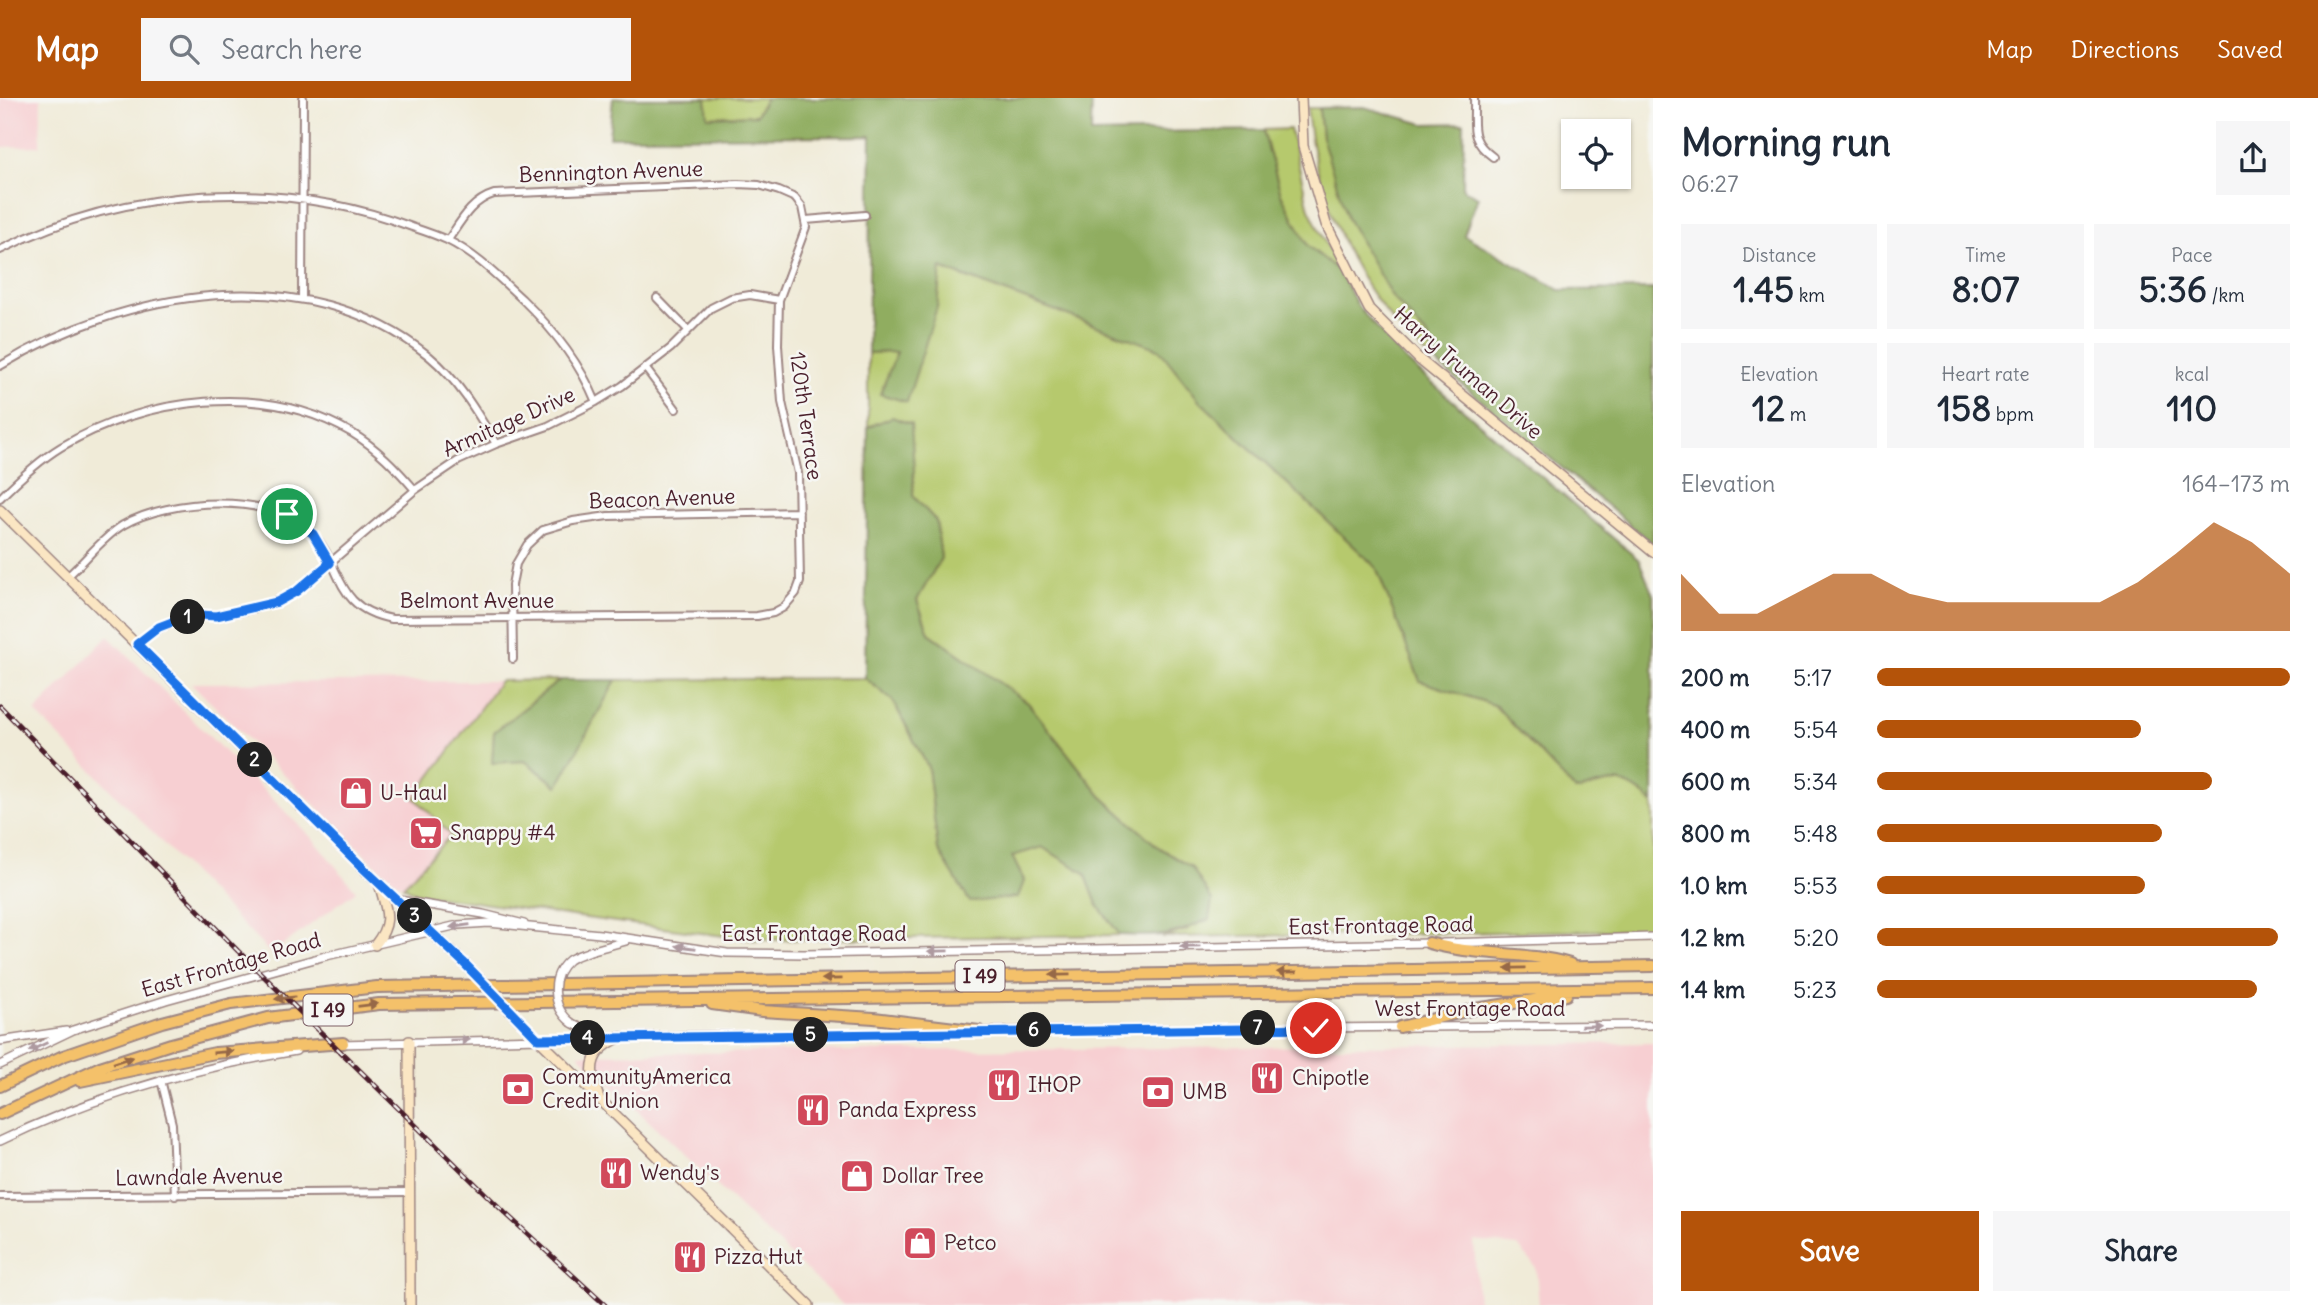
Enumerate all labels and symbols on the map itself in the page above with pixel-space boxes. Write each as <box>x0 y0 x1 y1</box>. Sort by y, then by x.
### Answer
street label: Bennington Avenue <box>518 155 704 188</box>
street label: Harry Truman Drive <box>1388 301 1548 445</box>
street label: 120th Terrace <box>784 350 829 482</box>
street label: Armitage Drive <box>439 380 579 463</box>
street label: Beacon Avenue <box>588 482 736 515</box>
pin <box>257 484 317 544</box>
street label: Belmont Avenue <box>400 587 554 614</box>
pin: 1 <box>170 600 206 634</box>
pin: 2 <box>238 742 272 778</box>
shop icon: U-Haul <box>337 774 375 812</box>
place label: U-Haul <box>380 779 447 806</box>
supermarket icon: Snappy #4 <box>407 814 445 852</box>
place label: Snappy #4 <box>450 819 556 846</box>
pin: 3 <box>398 898 432 934</box>
street label: East Frontage Road <box>1288 910 1474 941</box>
one-way arrow <box>449 920 471 931</box>
street label: East Frontage Road <box>721 920 907 947</box>
street label: East Frontage Road <box>138 926 324 1003</box>
one-way arrow <box>1178 941 1200 953</box>
one-way arrow <box>675 942 697 953</box>
one-way arrow <box>926 946 948 957</box>
road number: I 49 <box>956 960 1004 992</box>
one-way arrow <box>1504 962 1526 974</box>
one-way arrow <box>1276 966 1298 977</box>
one-way arrow <box>1049 969 1071 981</box>
one-way arrow <box>821 973 843 984</box>
one-way arrow <box>274 992 296 1003</box>
road number: I 49 <box>304 994 352 1026</box>
street label: West Frontage Road <box>1375 995 1565 1022</box>
pin <box>1286 998 1346 1058</box>
one-way arrow <box>357 1000 379 1011</box>
pin: 7 <box>1240 1010 1276 1046</box>
pin: 6 <box>1016 1012 1052 1048</box>
pin: 5 <box>794 1018 828 1052</box>
pin: 4 <box>570 1020 606 1056</box>
one-way arrow <box>1580 1020 1602 1032</box>
one-way arrow <box>449 1034 471 1046</box>
one-way arrow <box>28 1042 48 1053</box>
one-way arrow <box>212 1046 234 1057</box>
one-way arrow <box>113 1054 134 1065</box>
restaurant icon: Chipotle <box>1248 1059 1286 1097</box>
place label: CommunityAmerica Credit Union <box>542 1063 731 1114</box>
place label: Chipotle <box>1292 1064 1369 1091</box>
restaurant icon: IHOP <box>985 1066 1023 1104</box>
bank icon: CommunityAmerica Credit Union <box>499 1070 537 1108</box>
place label: IHOP <box>1028 1071 1081 1098</box>
bank icon: UMB <box>1139 1073 1177 1111</box>
place label: UMB <box>1182 1078 1227 1105</box>
restaurant icon: Panda Express <box>794 1091 832 1129</box>
place label: Panda Express <box>838 1096 976 1123</box>
restaurant icon: Wendy's <box>597 1154 635 1192</box>
shop icon: Dollar Tree <box>838 1157 876 1195</box>
place label: Wendy's <box>640 1159 720 1186</box>
street label: Lawndale Avenue <box>115 1162 283 1191</box>
place label: Dollar Tree <box>882 1162 984 1189</box>
shop icon: Petco <box>901 1224 939 1262</box>
place label: Petco <box>944 1229 997 1256</box>
restaurant icon: Pizza Hut <box>671 1238 709 1276</box>
place label: Pizza Hut <box>714 1243 803 1270</box>

